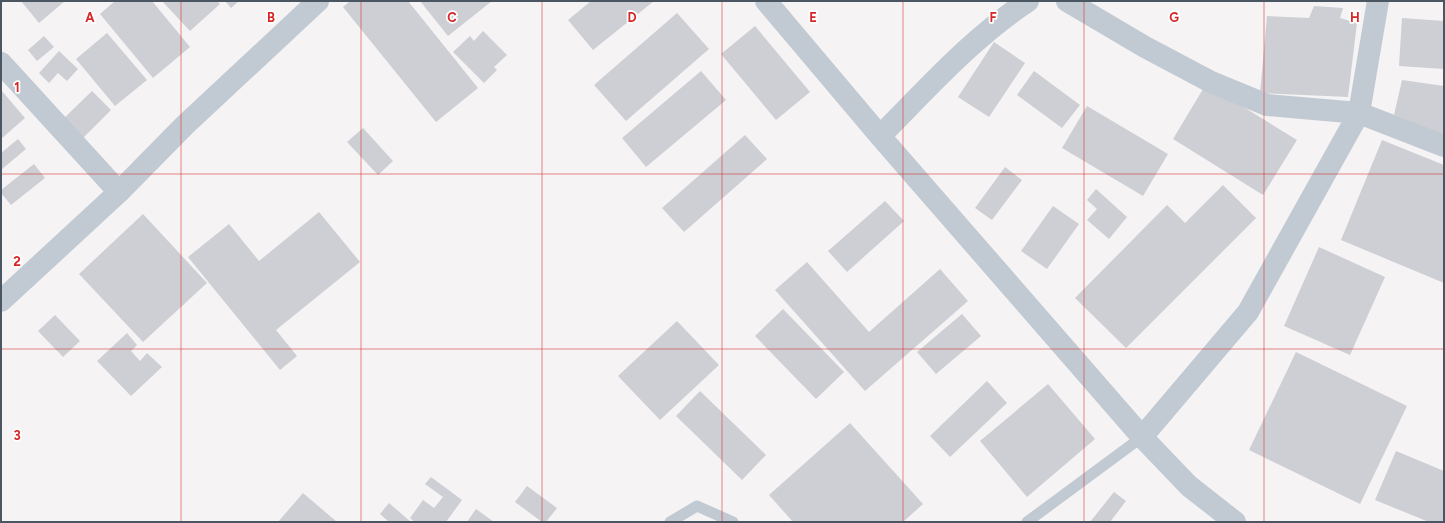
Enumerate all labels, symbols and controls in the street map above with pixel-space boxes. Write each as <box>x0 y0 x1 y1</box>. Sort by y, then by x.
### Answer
text: A <box>85 10 95 25</box>
text: B <box>267 10 275 25</box>
text: C <box>447 10 457 25</box>
text: D <box>627 10 637 25</box>
text: E <box>809 10 817 25</box>
text: F <box>989 10 997 25</box>
text: G <box>1169 10 1179 25</box>
text: H <box>1350 10 1360 25</box>
text: 1 <box>14 80 20 95</box>
text: 2 <box>13 254 21 269</box>
text: 3 <box>13 428 21 443</box>

